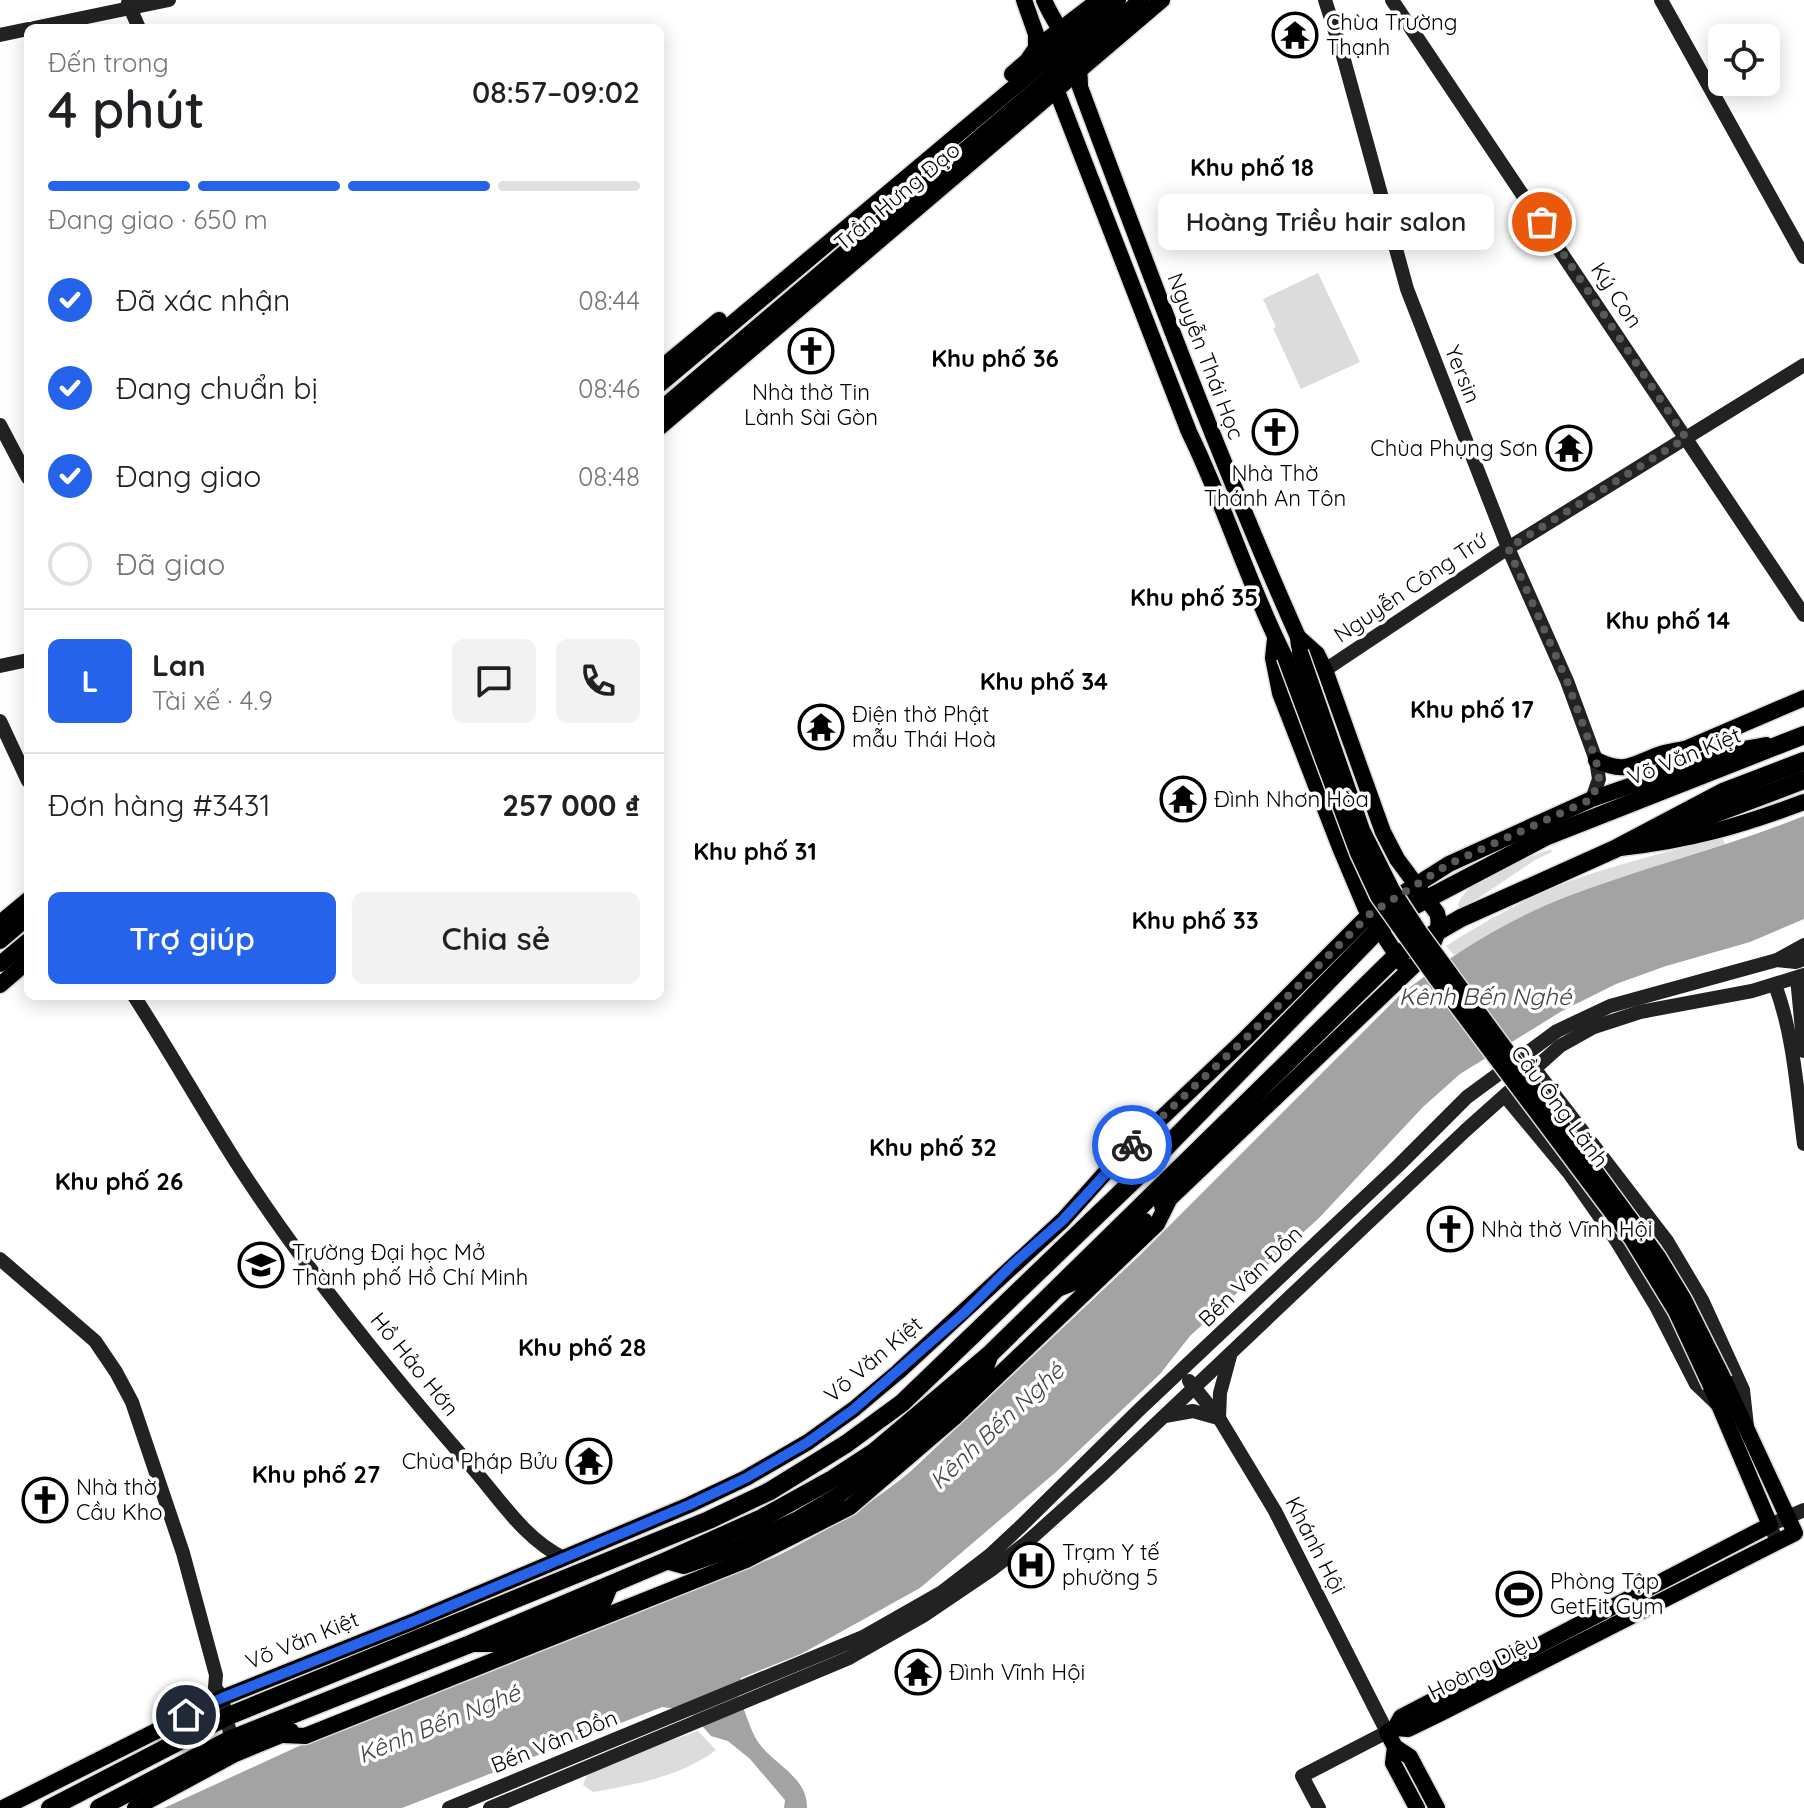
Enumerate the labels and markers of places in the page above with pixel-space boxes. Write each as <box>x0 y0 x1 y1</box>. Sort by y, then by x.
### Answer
place label: Chùa Trường Thạnh <box>1326 8 1457 61</box>
temple icon: Chùa Trường Thạnh <box>1271 11 1319 59</box>
pin <box>1508 188 1576 256</box>
callout: Hoàng Triều hair salon <box>1158 194 1494 250</box>
church icon: Nhà thờ Tin Lành Sài Gòn <box>787 327 835 375</box>
place label: Nhà thờ Tin Lành Sài Gòn <box>744 378 878 431</box>
church icon: Nhà Thờ Thánh An Tôn <box>1251 408 1299 456</box>
temple icon: Chùa Phụng Sơn <box>1545 424 1593 472</box>
place label: Chùa Phụng Sơn <box>1370 434 1538 462</box>
place label: Nhà Thờ Thánh An Tôn <box>1204 459 1346 512</box>
place label: Điện thờ Phật mẫu Thái Hoà <box>852 700 996 753</box>
temple icon: Điện thờ Phật mẫu Thái Hoà <box>797 703 845 751</box>
temple icon: Đình Nhơn Hòa <box>1159 775 1207 823</box>
place label: Đình Nhơn Hòa <box>1214 785 1369 813</box>
church icon: Nhà thờ Vĩnh Hội <box>1426 1205 1474 1253</box>
place label: Nhà thờ Vĩnh Hội <box>1481 1215 1653 1243</box>
place label: Trường Đại học Mở Thành phố Hồ Chí Minh <box>292 1238 528 1291</box>
school or university icon: Trường Đại học Mở Thành phố Hồ Chí Minh <box>237 1241 285 1289</box>
temple icon: Chùa Pháp Bửu <box>565 1437 613 1485</box>
place label: Chùa Pháp Bửu <box>402 1447 558 1475</box>
place label: Nhà thờ Cầu Kho <box>76 1473 163 1526</box>
church icon: Nhà thờ Cầu Kho <box>21 1476 69 1524</box>
place label: Trạm Y tế phường 5 <box>1062 1538 1160 1591</box>
hospital icon: Trạm Y tế phường 5 <box>1007 1541 1055 1589</box>
place label: Phòng Tập GetFit Gym <box>1550 1567 1664 1620</box>
sports icon: Phòng Tập GetFit Gym <box>1495 1570 1543 1618</box>
temple icon: Đình Vĩnh Hội <box>894 1648 942 1696</box>
place label: Đình Vĩnh Hội <box>949 1658 1085 1686</box>
pin <box>152 1681 220 1749</box>

